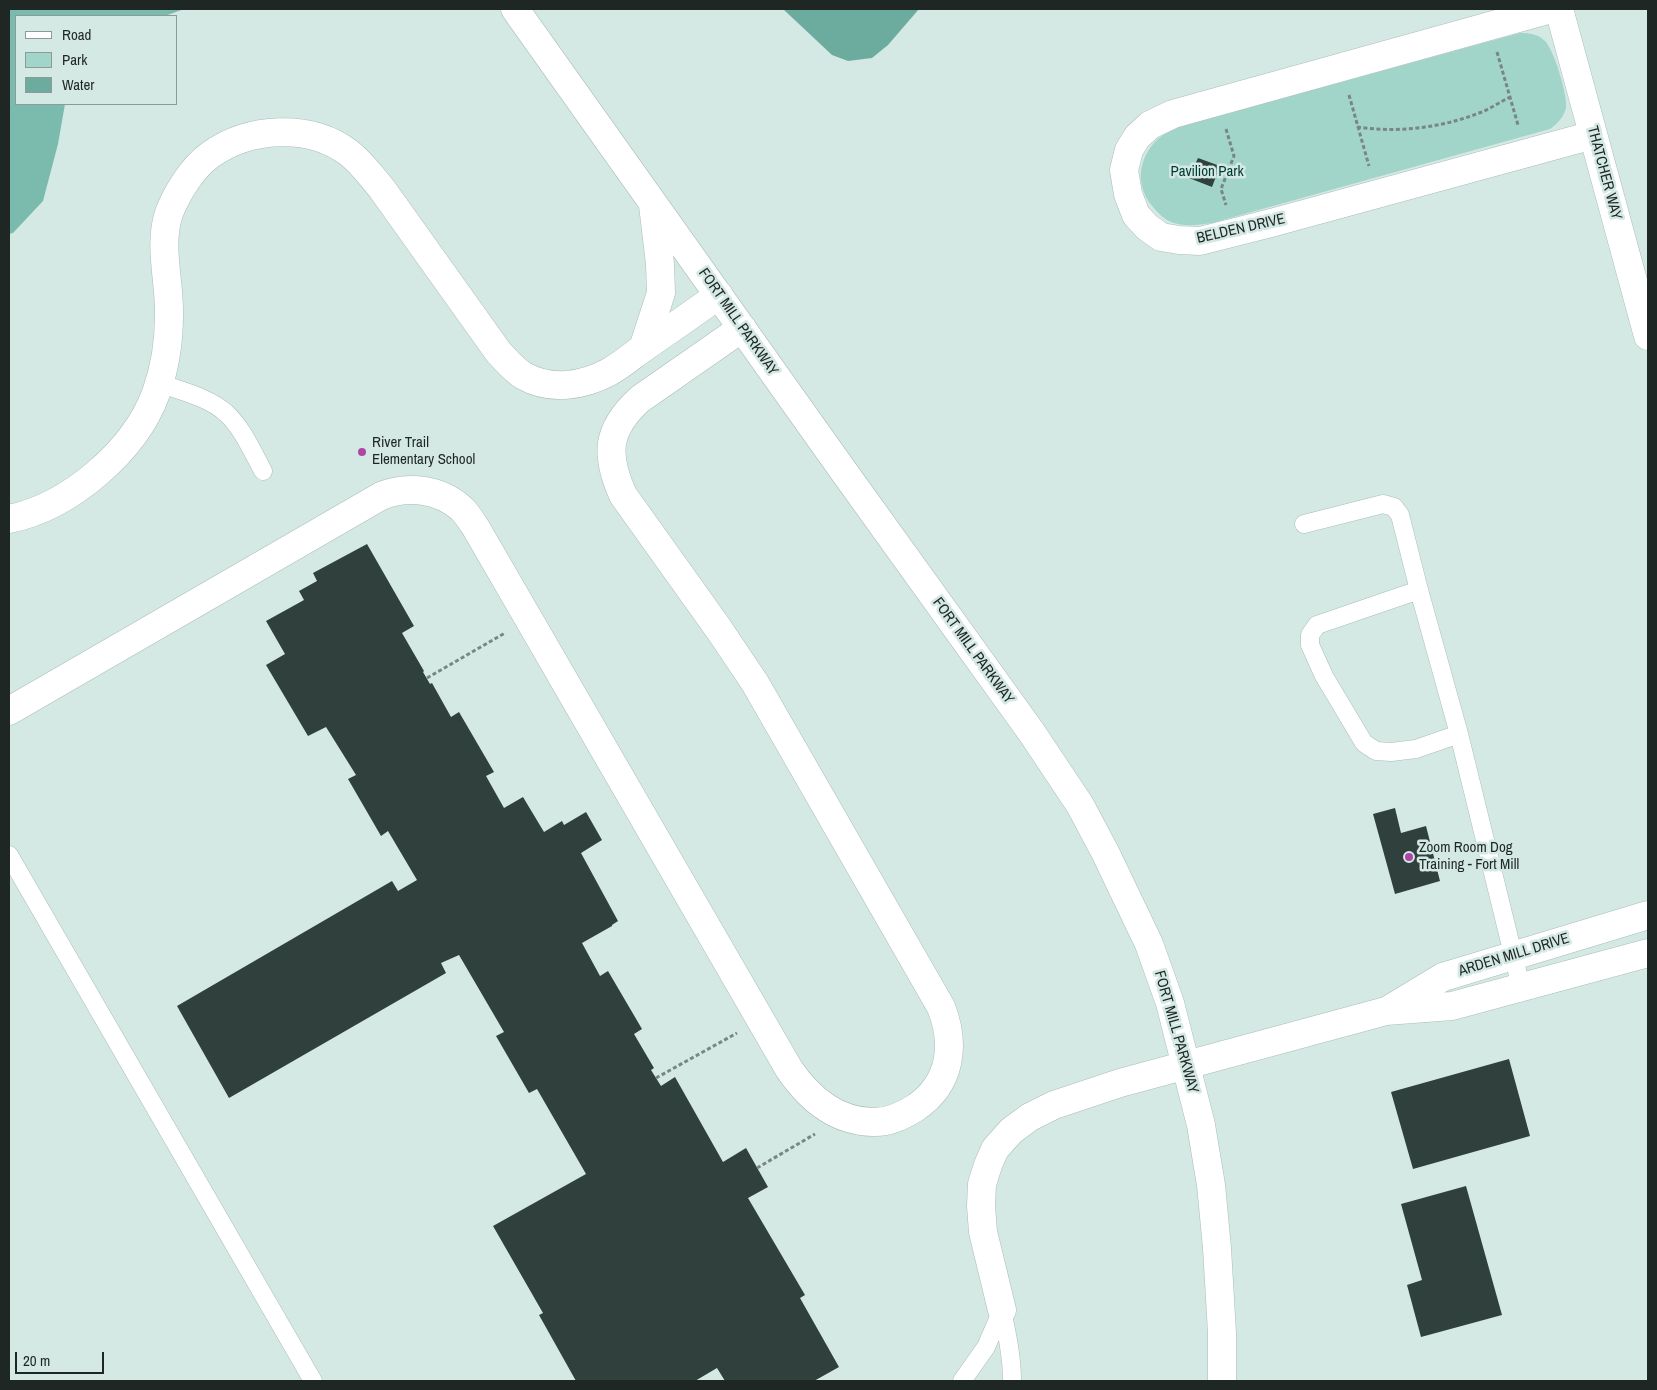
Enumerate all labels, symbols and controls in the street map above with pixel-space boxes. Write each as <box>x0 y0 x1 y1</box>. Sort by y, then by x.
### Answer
legend <box>15 15 178 105</box>
text: Road <box>62 24 91 45</box>
text: Park <box>62 49 87 70</box>
text: Water <box>62 74 94 95</box>
street label: THATCHER WAY <box>1583 124 1625 222</box>
park label: Pavilion Park <box>1170 163 1244 181</box>
street label: BELDEN DRIVE <box>1195 210 1287 248</box>
street label: FORT MILL PARKWAY <box>694 265 782 379</box>
place label: River Trail Elementary School <box>372 434 475 469</box>
marker: River Trail Elementary School <box>356 446 368 458</box>
street label: FORT MILL PARKWAY <box>928 594 1018 708</box>
place label: Zoom Room Dog Training - Fort Mill <box>1419 839 1519 874</box>
marker: Zoom Room Dog Training - Fort Mill <box>1403 851 1415 863</box>
street label: ARDEN MILL DRIVE <box>1456 930 1572 980</box>
street label: FORT MILL PARKWAY <box>1150 969 1202 1095</box>
scale bar <box>18 1342 106 1374</box>
text: 20 m <box>23 1350 50 1371</box>

